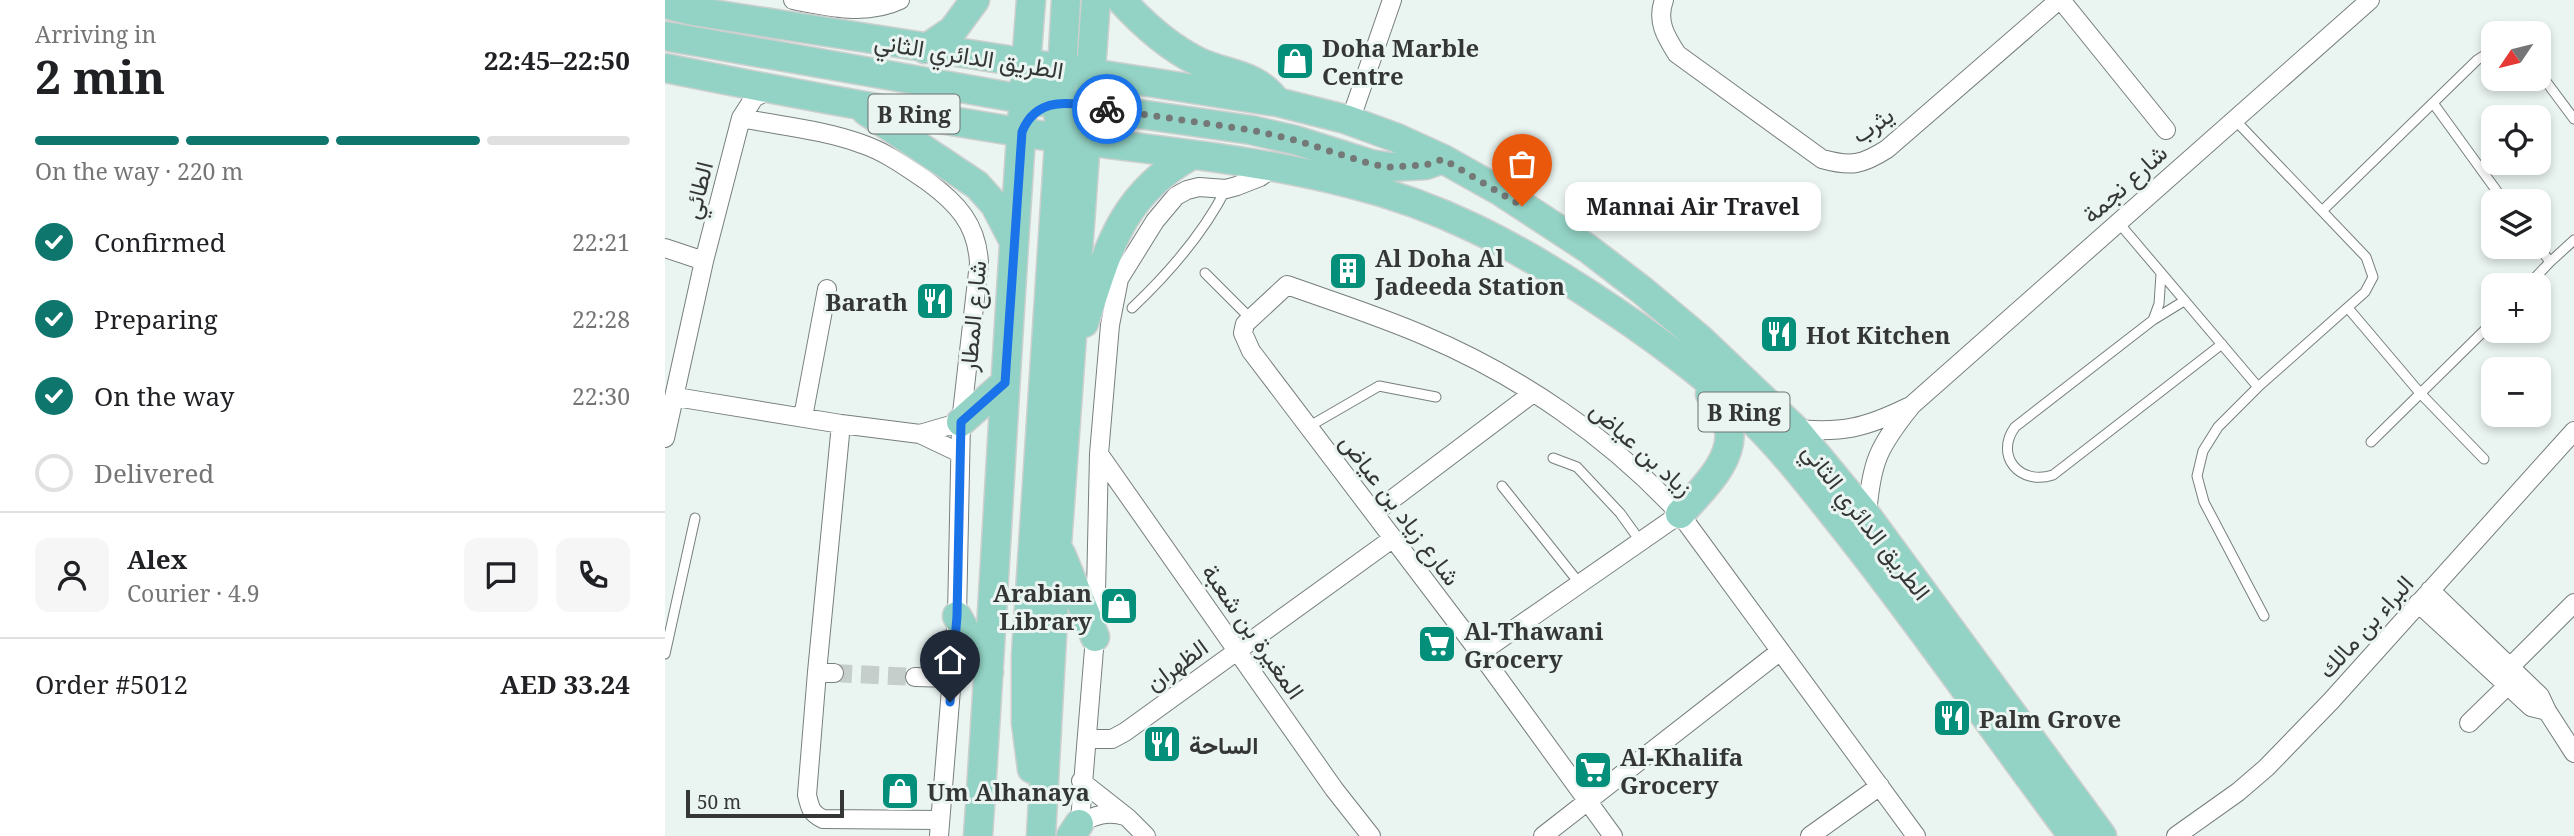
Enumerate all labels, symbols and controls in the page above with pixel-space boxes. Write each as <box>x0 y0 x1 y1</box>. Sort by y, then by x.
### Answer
text: Arriving in <box>35 18 156 50</box>
north arrow <box>2481 21 2551 91</box>
map controls <box>2481 21 2551 427</box>
street label: الطريق الدائري الثاني <box>871 24 1066 90</box>
place label: Doha Marble Centre <box>1322 31 1479 92</box>
shop icon: Doha Marble Centre <box>1274 40 1316 82</box>
text: 22:45–22:50 <box>484 42 630 78</box>
text: 2 min <box>35 45 165 107</box>
courier <box>1072 74 1142 144</box>
icon: bike <box>1088 90 1126 128</box>
road number: B Ring <box>869 94 959 134</box>
street label: يثرب <box>1844 98 1900 150</box>
button: locate <box>2481 105 2551 175</box>
pin <box>1492 134 1552 206</box>
street label: شارع نجمة <box>2074 136 2174 231</box>
icon: bag <box>1503 145 1541 183</box>
text: On the way · 220 m <box>35 155 243 187</box>
street label: الطائي <box>674 158 724 223</box>
callout: Mannai Air Travel <box>1564 182 1819 230</box>
button: layers <box>2481 189 2551 259</box>
text: Mannai Air Travel <box>1586 190 1800 222</box>
icon: check <box>35 223 73 261</box>
text: Confirmed <box>94 224 226 260</box>
text: 22:21 <box>572 226 630 258</box>
place label: Al Doha Al Jadeeda Station <box>1374 241 1565 302</box>
building icon: Al Doha Al Jadeeda Station <box>1327 250 1369 292</box>
street label: شارع المطار <box>951 259 994 374</box>
button: + <box>2481 273 2551 343</box>
restaurant icon: Barath <box>914 280 956 322</box>
place label: Barath <box>825 285 908 318</box>
icon: check <box>35 300 73 338</box>
text: Preparing <box>94 301 218 337</box>
text: 22:28 <box>572 303 630 335</box>
restaurant icon: Hot Kitchen <box>1758 313 1800 355</box>
place label: Hot Kitchen <box>1806 318 1951 351</box>
button: − <box>2481 357 2551 427</box>
icon: check <box>35 377 73 415</box>
text: On the way <box>94 378 234 414</box>
text: 22:30 <box>572 380 630 412</box>
road number: B Ring <box>1699 392 1789 432</box>
street label: زياد بن عياض <box>1583 393 1701 503</box>
street label: شارع زياد بن عياض <box>1332 426 1469 592</box>
street label: الطريق الدائري الثاني <box>1792 436 1939 609</box>
text: Delivered <box>94 455 214 491</box>
button: person <box>35 538 109 612</box>
button: chat <box>464 538 538 612</box>
button: phone <box>556 538 630 612</box>
text: Alex <box>127 541 187 577</box>
street label: المغيرة بن شعبة <box>1195 557 1313 705</box>
street label: البراء بن مالك <box>2310 567 2420 685</box>
place label: Arabian Library <box>993 576 1092 637</box>
text: Courier · 4.9 <box>127 577 260 609</box>
shop icon: Arabian Library <box>1098 585 1140 627</box>
place label: Al-Thawani Grocery <box>1464 614 1604 675</box>
supermarket icon: Al-Thawani Grocery <box>1416 623 1458 665</box>
pin <box>920 630 980 702</box>
street label: الظهران <box>1138 630 1214 698</box>
icon: home <box>931 641 969 679</box>
text: Order #5012 <box>35 666 188 702</box>
text: AED 33.24 <box>500 666 630 702</box>
restaurant icon: Palm Grove <box>1931 697 1973 739</box>
place label: Palm Grove <box>1979 702 2121 735</box>
restaurant icon: الساحة <box>1141 723 1183 765</box>
place label: الساحة <box>1189 728 1258 761</box>
place label: Al-Khalifa Grocery <box>1620 740 1743 801</box>
supermarket icon: Al-Khalifa Grocery <box>1572 749 1614 791</box>
shop icon: Um Alhanaya <box>879 770 921 812</box>
place label: Um Alhanaya <box>927 775 1090 808</box>
scale bar <box>686 787 843 819</box>
text: 50 m <box>697 789 741 815</box>

